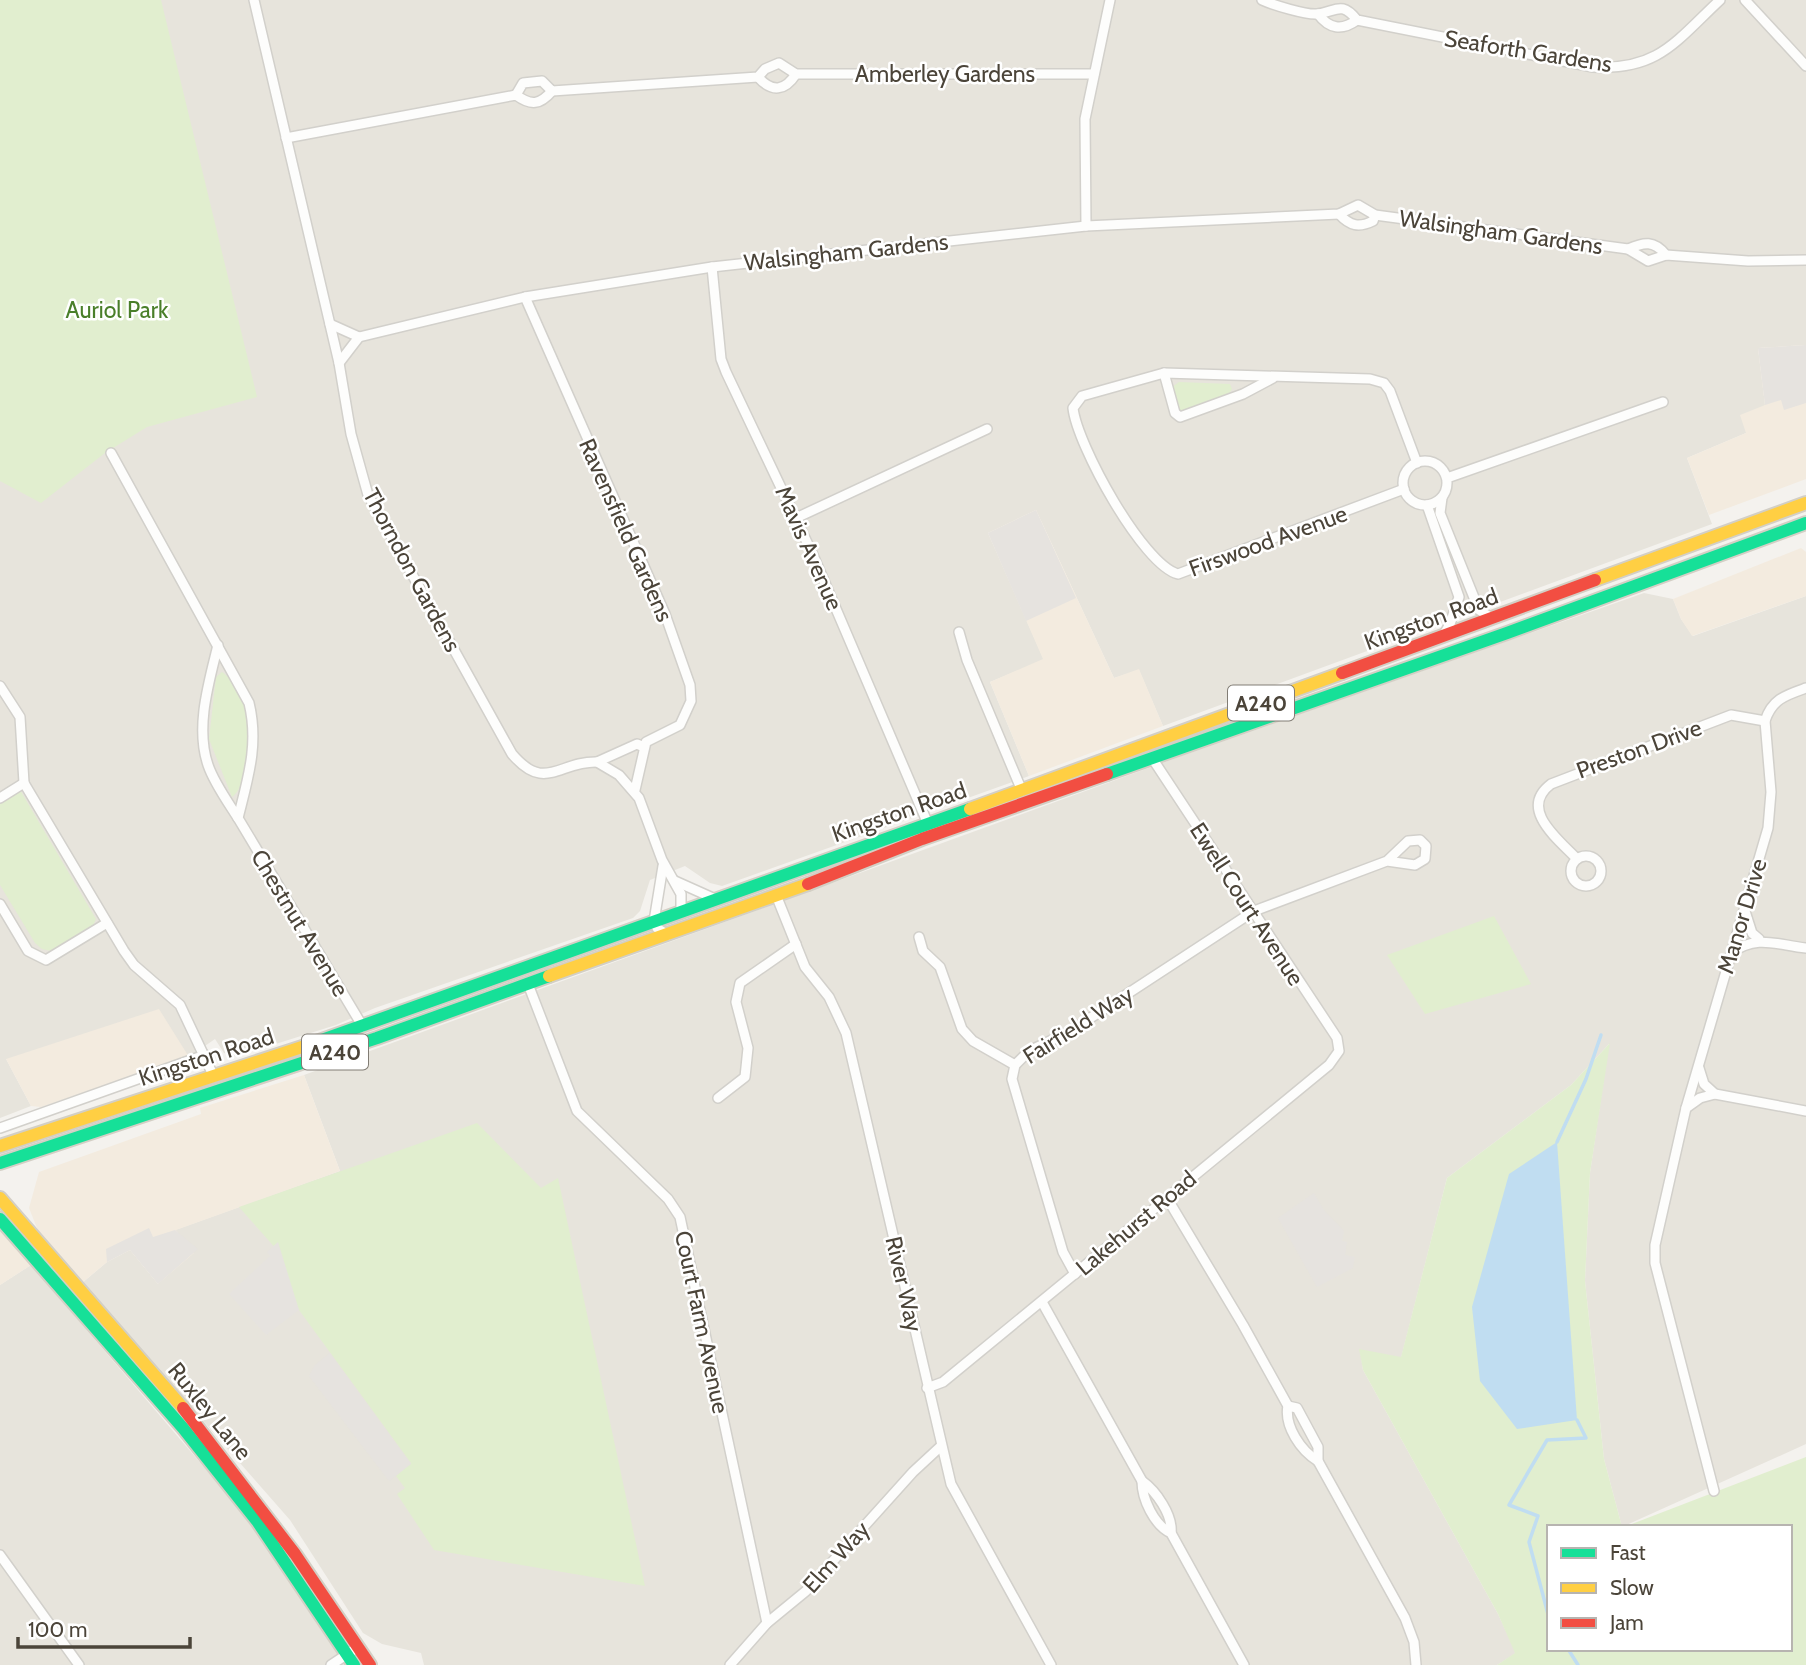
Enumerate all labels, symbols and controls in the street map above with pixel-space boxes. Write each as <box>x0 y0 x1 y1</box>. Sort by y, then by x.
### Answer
street label: Seaforth Gardens <box>1442 24 1614 78</box>
street label: Amberley Gardens <box>855 60 1035 88</box>
street label: Walsingham Gardens <box>1397 204 1605 260</box>
street label: Walsingham Gardens <box>742 227 950 277</box>
park label: Auriol Park <box>66 296 169 324</box>
street label: Ravensfield Gardens <box>573 434 679 626</box>
street label: Mavis Avenue <box>769 482 849 615</box>
street label: Thorndon Gardens <box>357 483 467 657</box>
street label: Firswood Avenue <box>1185 499 1351 583</box>
street label: Kingston Road <box>1360 582 1502 656</box>
road number: A240 <box>1228 686 1294 720</box>
street label: Preston Drive <box>1573 713 1706 785</box>
street label: Kingston Road <box>828 776 970 848</box>
street label: Ewell Court Avenue <box>1184 817 1310 991</box>
street label: Chestnut Avenue <box>245 844 355 1002</box>
street label: Manor Drive <box>1711 855 1773 977</box>
street label: Fairfield Way <box>1018 980 1139 1070</box>
street label: Kingston Road <box>135 1022 277 1092</box>
road number: A240 <box>302 1034 368 1070</box>
street label: Lakehurst Road <box>1070 1165 1202 1281</box>
street label: Court Farm Avenue <box>669 1228 735 1416</box>
street label: River Way <box>879 1234 929 1335</box>
street label: Ruxley Lane <box>162 1357 258 1466</box>
street label: Elm Way <box>797 1515 876 1599</box>
legend <box>1547 1525 1792 1651</box>
text: Fast <box>1610 1540 1646 1565</box>
text: Slow <box>1610 1575 1654 1600</box>
scale bar <box>18 1606 189 1650</box>
text: Jam <box>1609 1610 1644 1635</box>
text: 100 m <box>28 1617 87 1642</box>

